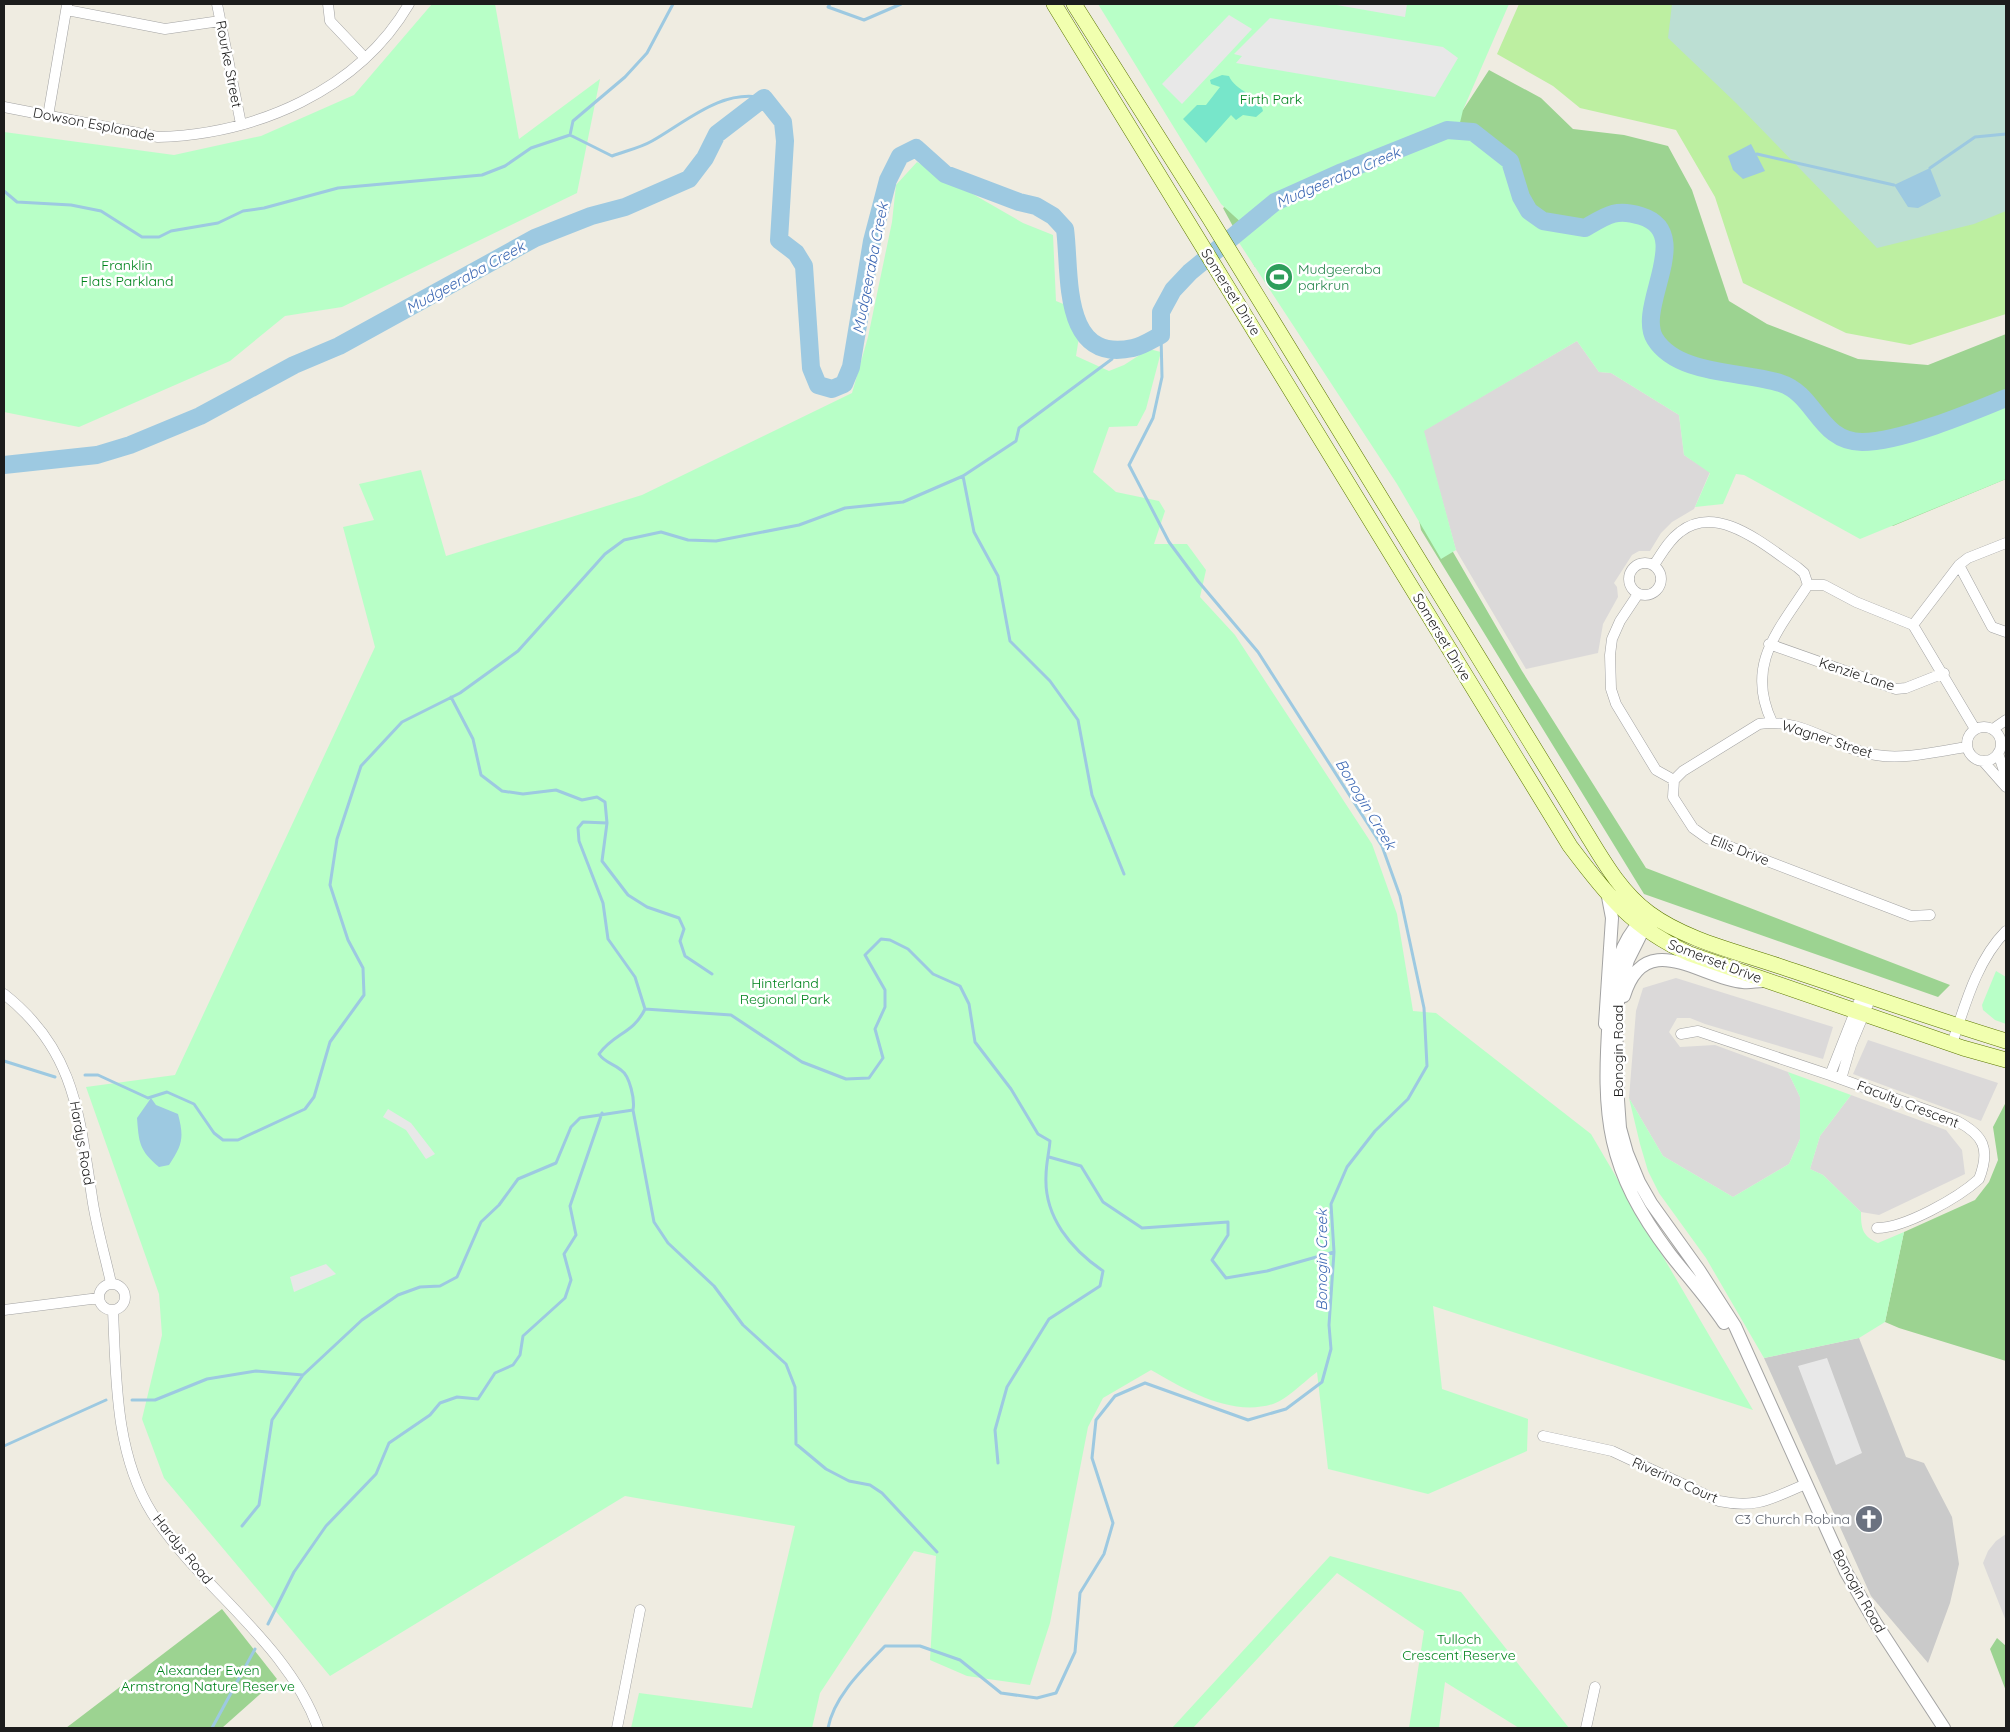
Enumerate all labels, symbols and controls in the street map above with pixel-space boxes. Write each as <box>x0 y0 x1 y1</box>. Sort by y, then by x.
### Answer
street label: Rourke Street <box>212 19 246 109</box>
park label: Firth Park <box>1240 90 1302 108</box>
street label: Dowson Esplanade <box>32 103 157 145</box>
water label: Mudgeeraba Creek <box>1273 141 1405 212</box>
water label: Mudgeeraba Creek <box>848 199 892 335</box>
water label: Mudgeeraba Creek <box>402 235 530 318</box>
street label: Somerset Drive <box>1197 245 1265 339</box>
park label: Franklin Flats Parkland <box>81 256 173 290</box>
place label: Mudgeeraba parkrun <box>1298 260 1381 294</box>
sports icon: Mudgeeraba parkrun <box>1264 262 1294 292</box>
street label: Somerset Drive <box>1409 590 1475 684</box>
street label: Kenzie Lane <box>1817 653 1897 695</box>
street label: Wagner Street <box>1779 716 1875 762</box>
water label: Bonogin Creek <box>1332 755 1401 854</box>
street label: Ellis Drive <box>1708 831 1772 869</box>
street label: Somerset Drive <box>1665 935 1765 987</box>
park label: Hinterland Regional Park <box>740 974 830 1008</box>
street label: Bonogin Road <box>1609 1005 1627 1097</box>
street label: Faculty Crescent <box>1854 1076 1962 1132</box>
street label: Hardys Road <box>66 1100 98 1186</box>
water label: Bonogin Creek <box>1312 1207 1331 1311</box>
street label: Riverina Court <box>1629 1453 1721 1507</box>
church icon: C3 Church Robina <box>1854 1504 1884 1534</box>
street label: Hardys Road <box>149 1510 217 1588</box>
place label: C3 Church Robina <box>1735 1510 1850 1528</box>
street label: Bonogin Road <box>1829 1546 1889 1636</box>
park label: Tulloch Crescent Reserve <box>1402 1630 1516 1664</box>
park label: Alexander Ewen Armstrong Nature Reserve <box>121 1661 295 1695</box>

